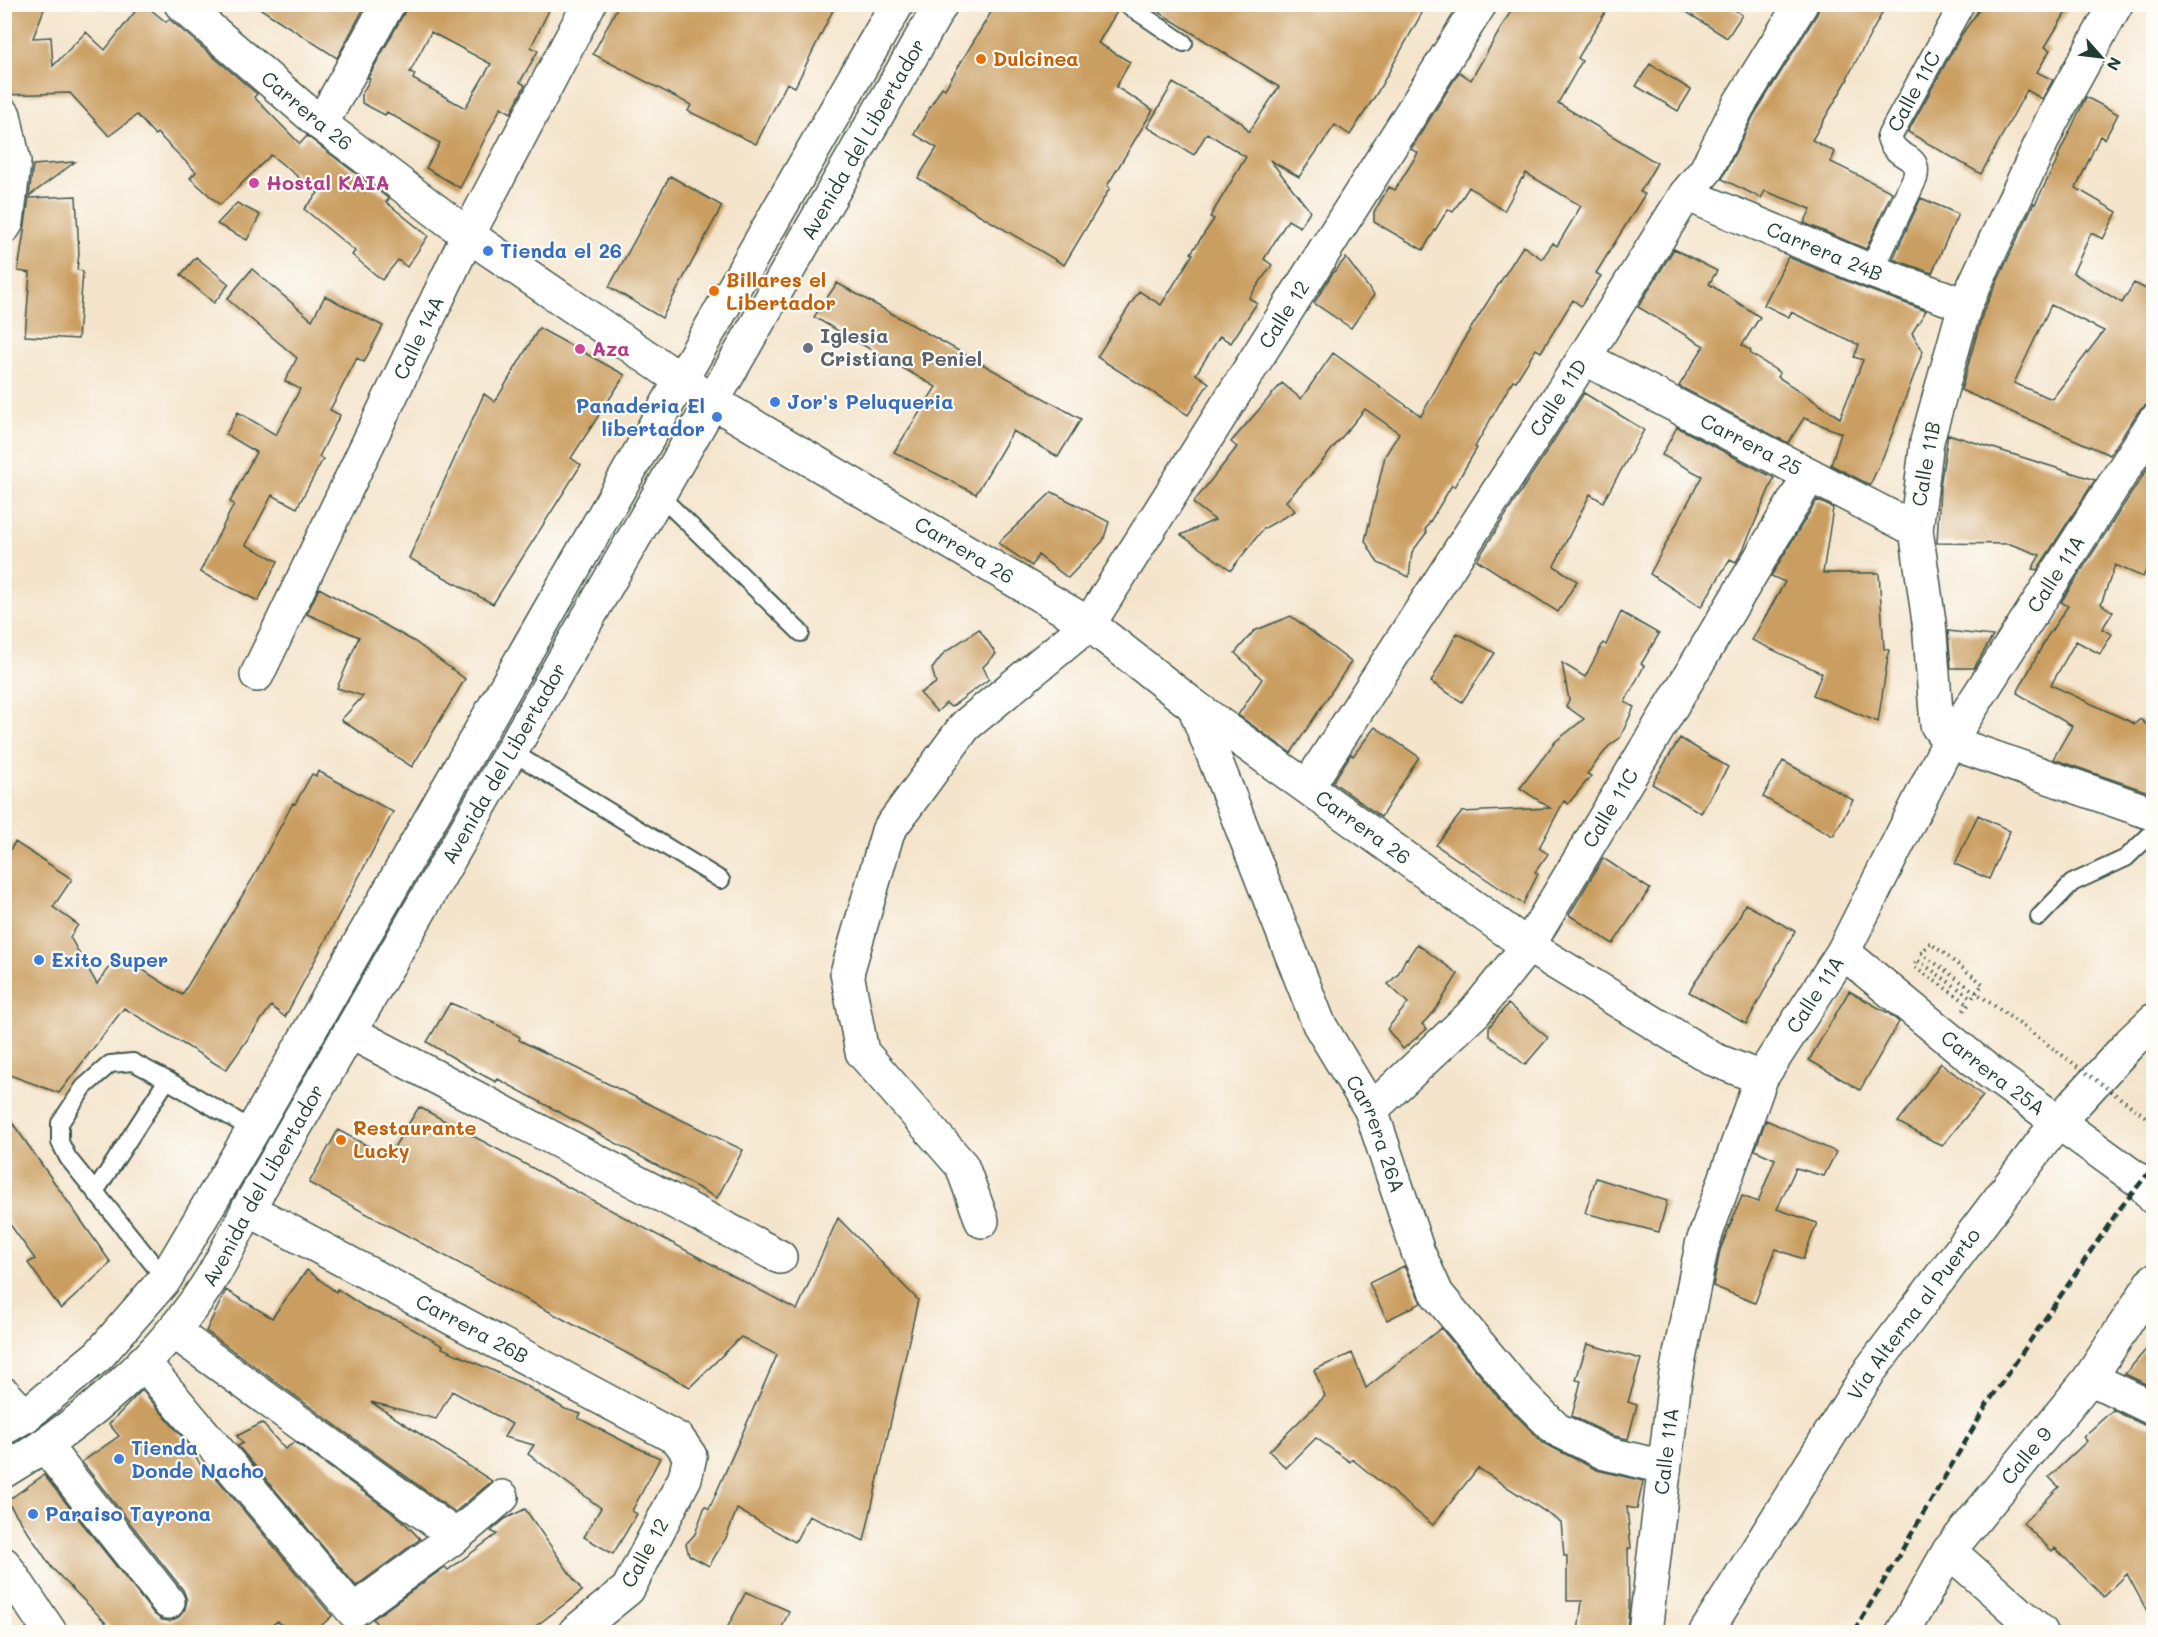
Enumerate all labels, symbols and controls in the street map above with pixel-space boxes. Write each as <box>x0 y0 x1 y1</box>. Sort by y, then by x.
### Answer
north arrow <box>2071 27 2131 87</box>
street label: Avenida del Libertador <box>794 34 930 244</box>
place label: Dulcinea <box>993 45 1079 71</box>
street label: Calle 11C <box>1880 46 1946 136</box>
marker: Dulcinea <box>974 52 988 66</box>
text: N <box>2103 54 2127 75</box>
street label: Carrera 26 <box>256 65 358 155</box>
place label: Hostal KAIA <box>266 169 389 195</box>
marker: Hostal KAIA <box>247 176 261 190</box>
street label: Carrera 24B <box>1763 215 1886 286</box>
place label: Tienda el 26 <box>500 237 622 263</box>
marker: Tienda el 26 <box>481 244 495 258</box>
place label: Billares el Libertador <box>726 266 836 315</box>
street label: Calle 12 <box>1252 275 1314 353</box>
marker: Billares el Libertador <box>707 284 721 298</box>
street label: Calle 14A <box>387 291 449 384</box>
place label: Iglesia Cristiana Peniel <box>820 322 982 371</box>
place label: Aza <box>592 335 630 361</box>
marker: Iglesia Cristiana Peniel <box>801 341 815 355</box>
marker: Aza <box>573 342 587 356</box>
street label: Calle 11D <box>1523 353 1592 441</box>
place label: Jor's Peluqueria <box>787 388 954 414</box>
place label: Panaderia El libertador <box>576 392 705 441</box>
marker: Jor's Peluqueria <box>768 395 782 409</box>
street label: Carrera 25 <box>1696 407 1807 481</box>
marker: Panaderia El libertador <box>710 410 724 424</box>
street label: Calle 11B <box>1905 419 1945 508</box>
street label: Carrera 26 <box>910 510 1019 589</box>
street label: Calle 11A <box>2020 530 2090 617</box>
street label: Avenida del Libertador <box>435 658 571 868</box>
street label: Calle 11C <box>1576 763 1643 852</box>
street label: Carrera 26 <box>1311 784 1416 870</box>
place label: Exito Super <box>51 946 168 972</box>
street label: Calle 11A <box>1780 950 1849 1038</box>
marker: Exito Super <box>32 953 46 967</box>
street label: Carrera 25A <box>1936 1024 2051 1120</box>
street label: Carrera 26A <box>1341 1070 1411 1196</box>
street label: Avenida del Libertador <box>196 1079 329 1291</box>
place label: Restaurante Lucky <box>353 1114 477 1163</box>
marker: Restaurante Lucky <box>334 1133 348 1147</box>
street label: Vía Alterna al Puerto <box>1841 1222 1985 1405</box>
street label: Carrera 26B <box>412 1287 533 1369</box>
street label: Calle 11A <box>1647 1406 1683 1496</box>
street label: Calle 9 <box>1994 1421 2057 1489</box>
place label: Tienda Donde Nacho <box>131 1434 264 1483</box>
marker: Tienda Donde Nacho <box>112 1452 126 1466</box>
place label: Paraiso Tayrona <box>45 1500 211 1526</box>
marker: Paraiso Tayrona <box>26 1507 40 1521</box>
street label: Calle 12 <box>614 1513 674 1592</box>

